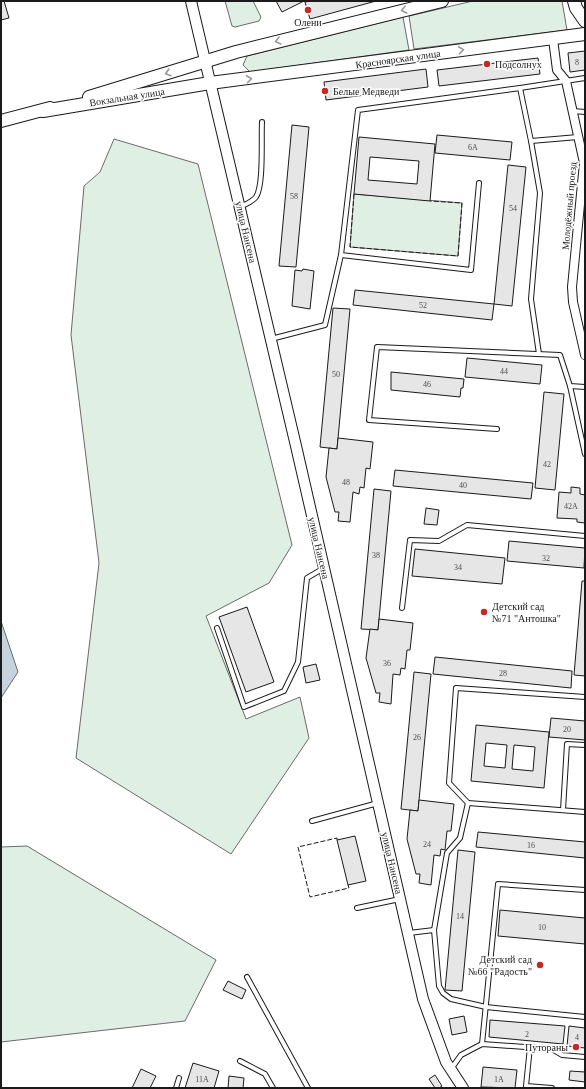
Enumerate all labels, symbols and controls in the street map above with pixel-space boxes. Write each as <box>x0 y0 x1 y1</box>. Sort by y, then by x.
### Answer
marker: Олени <box>303 5 313 15</box>
one-way arrow <box>401 6 407 14</box>
place label: Олени <box>294 17 322 28</box>
one-way arrow <box>275 37 281 45</box>
one-way arrow <box>458 46 464 55</box>
street label: Красноярская улица <box>355 48 442 70</box>
house number: 8 <box>575 58 579 67</box>
marker: Подсолнух <box>482 59 492 69</box>
place label: Подсолнух <box>495 59 542 70</box>
one-way arrow <box>164 68 171 77</box>
one-way arrow <box>246 75 252 84</box>
street label: Вокзальная улица <box>89 86 166 108</box>
marker: Белые Медведи <box>320 86 330 96</box>
place label: Белые Медведи <box>333 86 400 97</box>
house number: 6А <box>468 143 478 152</box>
street label: Молодёжный проезд <box>560 161 578 251</box>
house number: 58 <box>290 192 298 201</box>
street label: улица Нансена <box>234 200 259 264</box>
house number: 54 <box>509 204 517 213</box>
house number: 52 <box>419 301 427 310</box>
house number: 44 <box>500 367 508 376</box>
house number: 50 <box>332 370 340 379</box>
house number: 46 <box>423 380 431 389</box>
house number: 42 <box>543 460 551 469</box>
house number: 48 <box>342 478 350 487</box>
house number: 40 <box>459 481 467 490</box>
house number: 42А <box>564 502 578 511</box>
street label: улица Нансена <box>307 516 332 580</box>
house number: 38 <box>372 551 380 560</box>
house number: 32 <box>542 554 550 563</box>
house number: 34 <box>454 563 462 572</box>
place label: Детский сад №71 "Антошка" <box>492 601 561 624</box>
marker: Детский сад №71 "Антошка" <box>479 607 489 617</box>
house number: 36 <box>383 659 391 668</box>
house number: 28 <box>499 669 507 678</box>
house number: 20 <box>563 725 571 734</box>
house number: 26 <box>413 733 421 742</box>
street label: улица Нансена <box>380 831 405 895</box>
house number: 24 <box>423 840 431 849</box>
house number: 16 <box>527 841 535 850</box>
house number: 14 <box>456 912 464 921</box>
house number: 10 <box>538 923 546 932</box>
place label: Детский сад №66 "Радость" <box>468 954 532 977</box>
marker: Детский сад №66 "Радость" <box>535 960 545 970</box>
house number: 2 <box>525 1030 529 1039</box>
house number: 4 <box>575 1033 579 1042</box>
place label: Путораны <box>525 1042 568 1053</box>
marker: Путораны <box>571 1042 581 1052</box>
house number: 11А <box>195 1075 209 1084</box>
house number: 1А <box>494 1075 504 1084</box>

